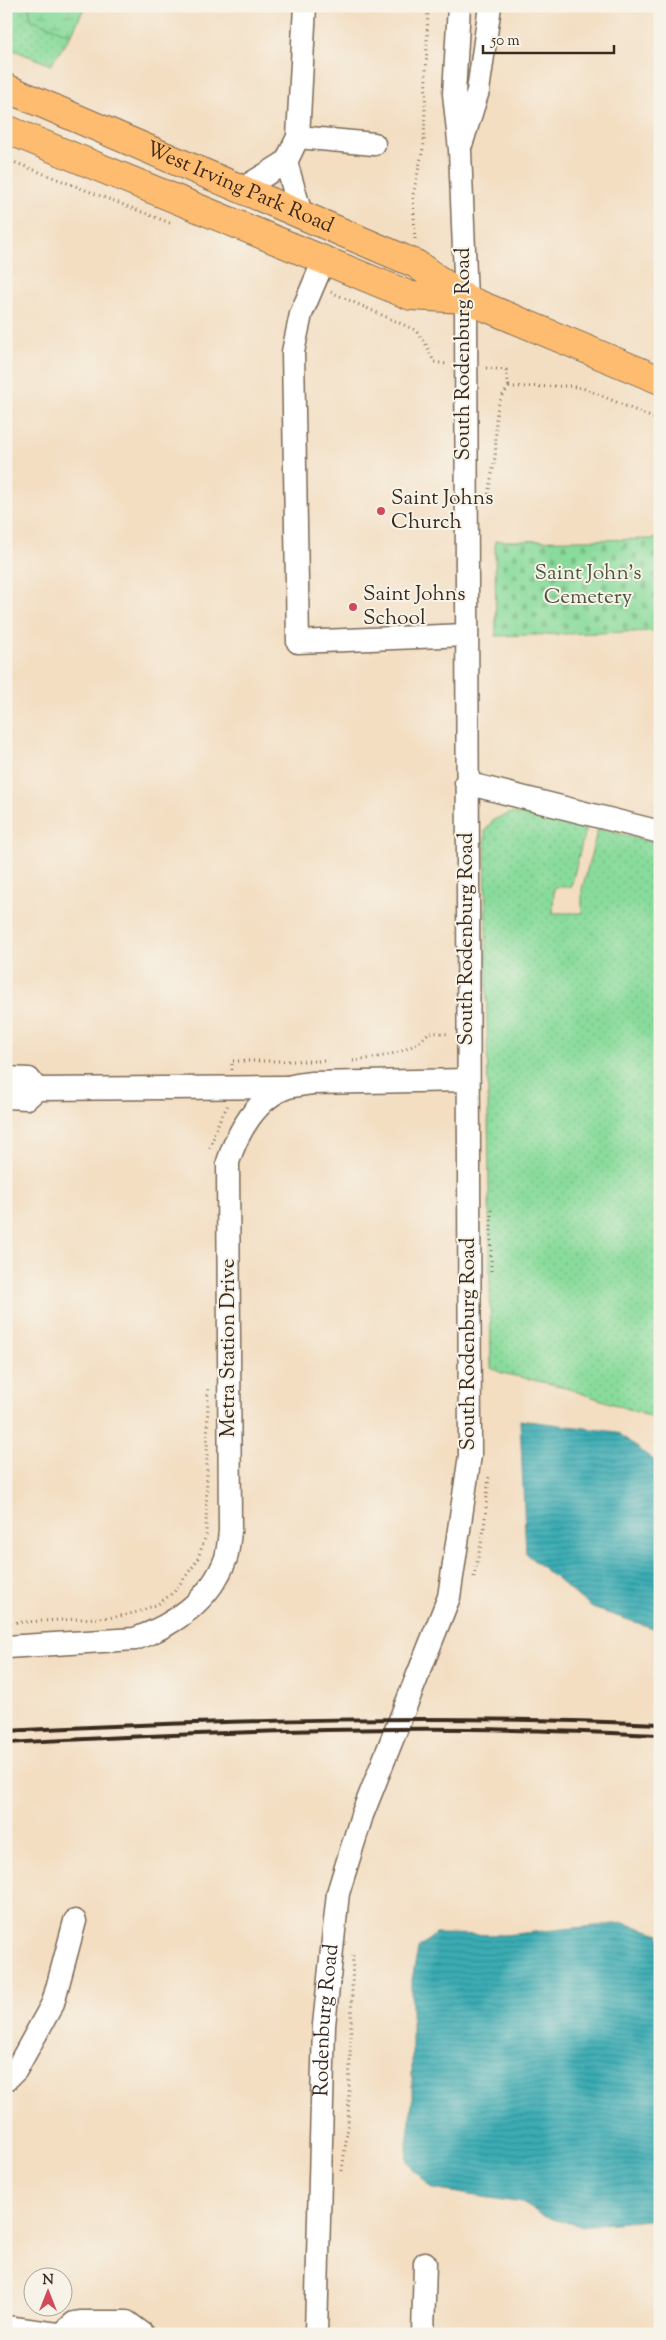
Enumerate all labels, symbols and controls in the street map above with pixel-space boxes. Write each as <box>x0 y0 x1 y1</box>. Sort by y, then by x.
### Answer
scale bar <box>483 22 615 54</box>
text: 50 m <box>490 31 520 52</box>
street label: West Irving Park Road <box>141 135 338 242</box>
street label: South Rodenburg Road <box>449 247 479 461</box>
place label: Saint Johns Church <box>391 484 493 538</box>
marker: Saint Johns Church <box>375 505 387 517</box>
park label: Saint John's Cemetery <box>535 559 641 613</box>
place label: Saint Johns School <box>363 580 465 634</box>
marker: Saint Johns School <box>347 601 359 613</box>
street label: South Rodenburg Road <box>452 832 482 1046</box>
street label: South Rodenburg Road <box>454 1237 484 1451</box>
street label: Metra Station Drive <box>214 1259 244 1437</box>
street label: Rodenburg Road <box>307 1942 348 2097</box>
north arrow <box>22 2268 72 2318</box>
text: N <box>42 2271 54 2291</box>

